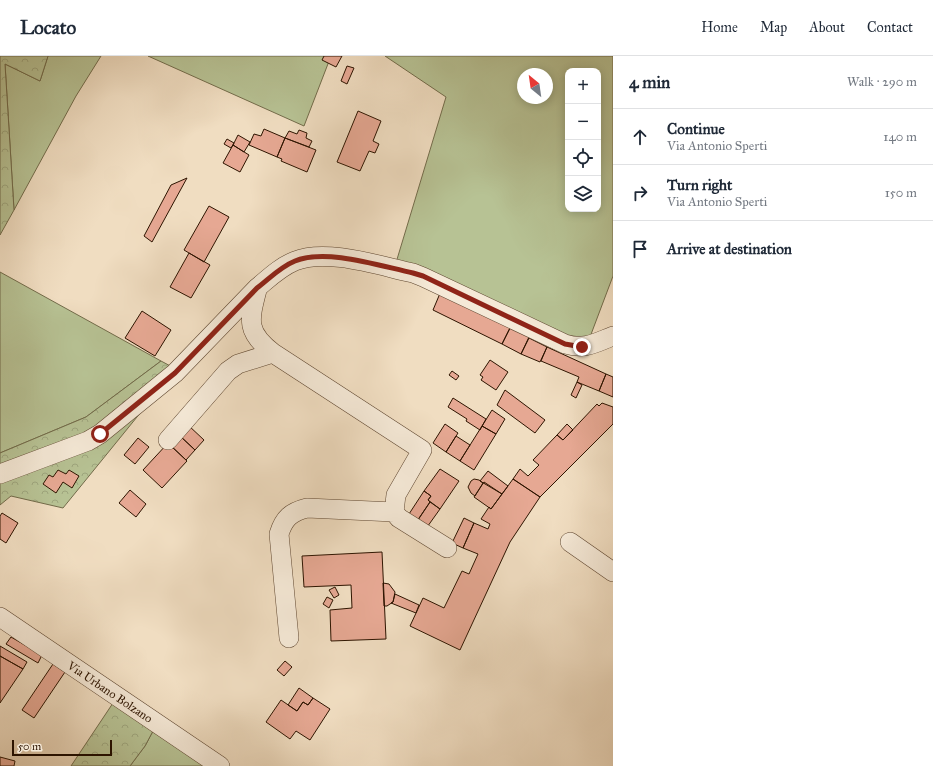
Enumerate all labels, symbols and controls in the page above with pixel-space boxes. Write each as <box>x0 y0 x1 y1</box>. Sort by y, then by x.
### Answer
text: Locato <box>20 16 76 39</box>
text: Home <box>701 19 738 36</box>
text: Map <box>760 19 787 36</box>
text: About <box>809 19 845 36</box>
text: Contact <box>867 19 913 36</box>
north arrow <box>517 68 553 104</box>
map controls <box>565 68 601 212</box>
button: + <box>565 68 601 104</box>
text: 4 min <box>629 72 670 93</box>
text: Walk · 290 m <box>847 74 917 90</box>
button: − <box>565 104 601 140</box>
text: Continue <box>667 120 725 138</box>
icon: ahead <box>629 126 651 148</box>
text: 140 m <box>883 129 917 145</box>
text: Via Antonio Sperti <box>667 138 767 154</box>
button: locate <box>565 140 601 176</box>
button: layers <box>565 176 601 212</box>
text: Turn right <box>667 176 732 194</box>
icon: right <box>629 182 651 204</box>
text: 150 m <box>885 185 917 201</box>
text: Via Antonio Sperti <box>667 194 767 210</box>
icon: arrive <box>629 238 651 260</box>
text: Arrive at destination <box>667 240 792 258</box>
route end <box>573 338 591 356</box>
route start <box>91 425 109 443</box>
street label: Via Urbano Bolzano <box>64 658 155 726</box>
scale bar <box>12 738 112 757</box>
text: 50 m <box>18 740 41 753</box>

